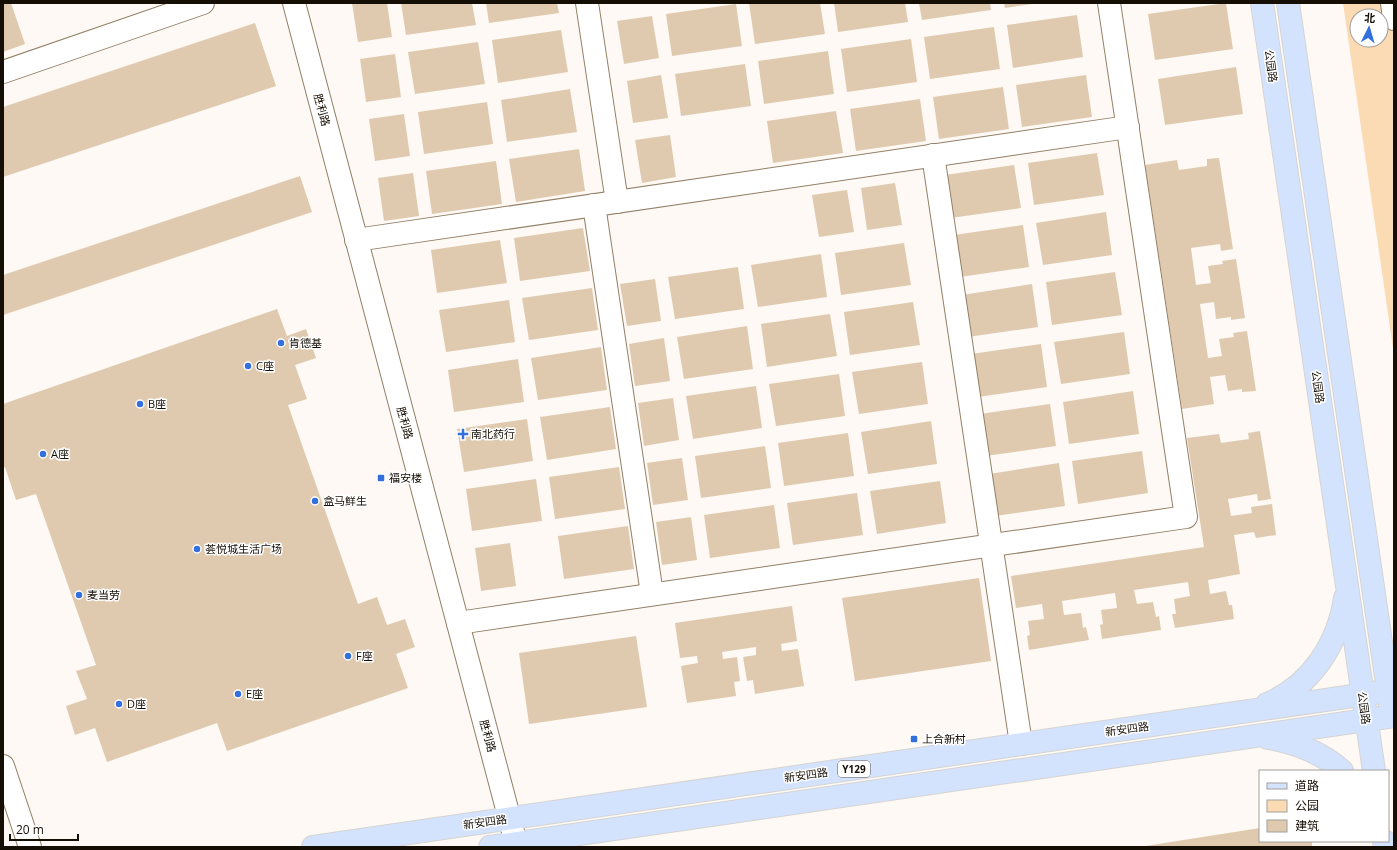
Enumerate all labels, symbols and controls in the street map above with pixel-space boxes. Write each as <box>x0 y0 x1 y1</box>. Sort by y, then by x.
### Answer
north arrow <box>1349 8 1389 48</box>
text: 北 <box>1364 10 1376 25</box>
street label: 公园路 <box>1262 49 1281 83</box>
street label: 胜利路 <box>311 92 334 128</box>
place label: 肯德基 <box>289 335 322 350</box>
marker: 肯德基 <box>276 338 286 348</box>
place label: C座 <box>256 358 274 373</box>
marker: C座 <box>243 361 253 371</box>
street label: 公园路 <box>1309 370 1328 404</box>
place label: B座 <box>148 396 166 411</box>
marker: B座 <box>135 399 145 409</box>
street label: 胜利路 <box>394 405 417 441</box>
place label: 南北药行 <box>471 426 515 441</box>
marker: 南北药行 <box>458 429 468 439</box>
place label: A座 <box>51 446 69 461</box>
marker: A座 <box>38 449 48 459</box>
place label: 福安楼 <box>389 470 422 485</box>
marker: 福安楼 <box>376 473 386 483</box>
place label: 盒马鲜生 <box>323 493 367 508</box>
marker: 盒马鲜生 <box>310 496 320 506</box>
place label: 荟悦城生活广场 <box>205 541 282 556</box>
marker: 荟悦城生活广场 <box>192 544 202 554</box>
place label: 麦当劳 <box>87 587 120 602</box>
marker: 麦当劳 <box>74 590 84 600</box>
place label: F座 <box>356 648 373 663</box>
marker: F座 <box>343 651 353 661</box>
place label: E座 <box>246 686 263 701</box>
marker: E座 <box>233 689 243 699</box>
street label: 公园路 <box>1355 691 1374 725</box>
place label: D座 <box>127 696 146 711</box>
marker: D座 <box>114 699 124 709</box>
street label: 胜利路 <box>477 718 500 754</box>
street label: 新安四路 <box>1104 718 1150 739</box>
place label: 上合新村 <box>922 731 966 746</box>
marker: 上合新村 <box>909 734 919 744</box>
road number: Y129 <box>838 761 870 777</box>
street label: 新安四路 <box>783 764 829 785</box>
legend <box>1259 770 1389 842</box>
text: 道路 <box>1295 777 1319 794</box>
text: 公园 <box>1295 797 1319 814</box>
street label: 新安四路 <box>462 811 508 832</box>
scale bar <box>10 816 78 842</box>
text: 建筑 <box>1295 817 1319 834</box>
text: 20 m <box>16 821 44 838</box>

